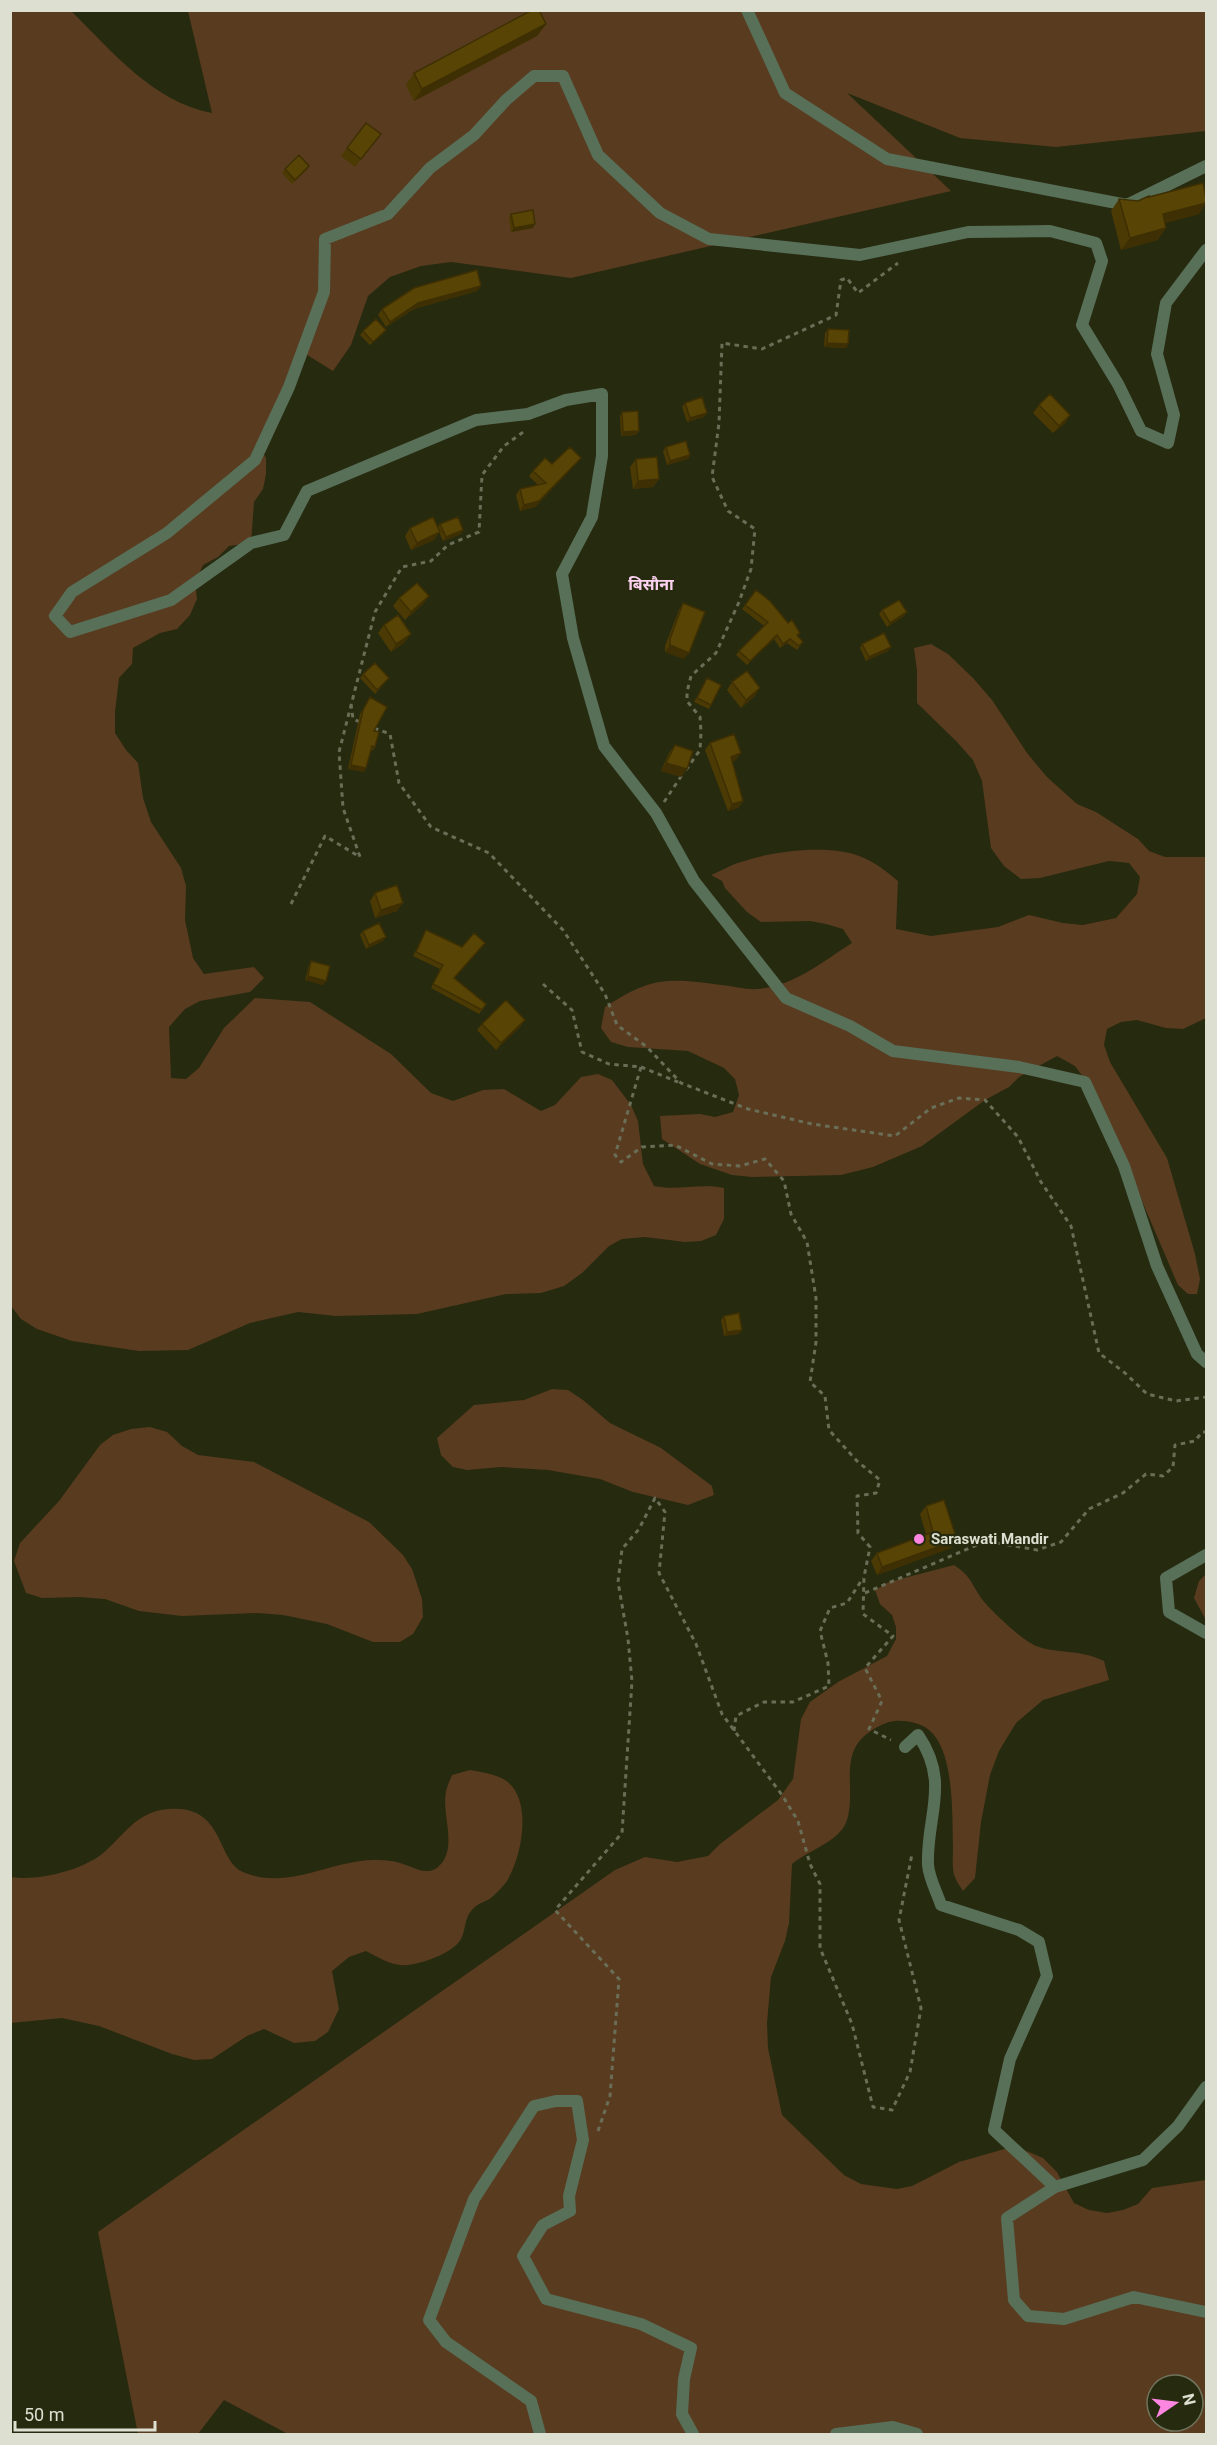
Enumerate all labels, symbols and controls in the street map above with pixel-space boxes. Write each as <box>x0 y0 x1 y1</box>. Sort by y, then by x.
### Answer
district label: बिसौना <box>628 575 674 594</box>
place label: Saraswati Mandir <box>931 1530 1049 1548</box>
marker: Saraswati Mandir <box>912 1532 926 1546</box>
north arrow <box>1145 2373 1205 2433</box>
text: N <box>1178 2392 1200 2407</box>
scale bar <box>15 2394 154 2432</box>
text: 50 m <box>24 2404 64 2425</box>

